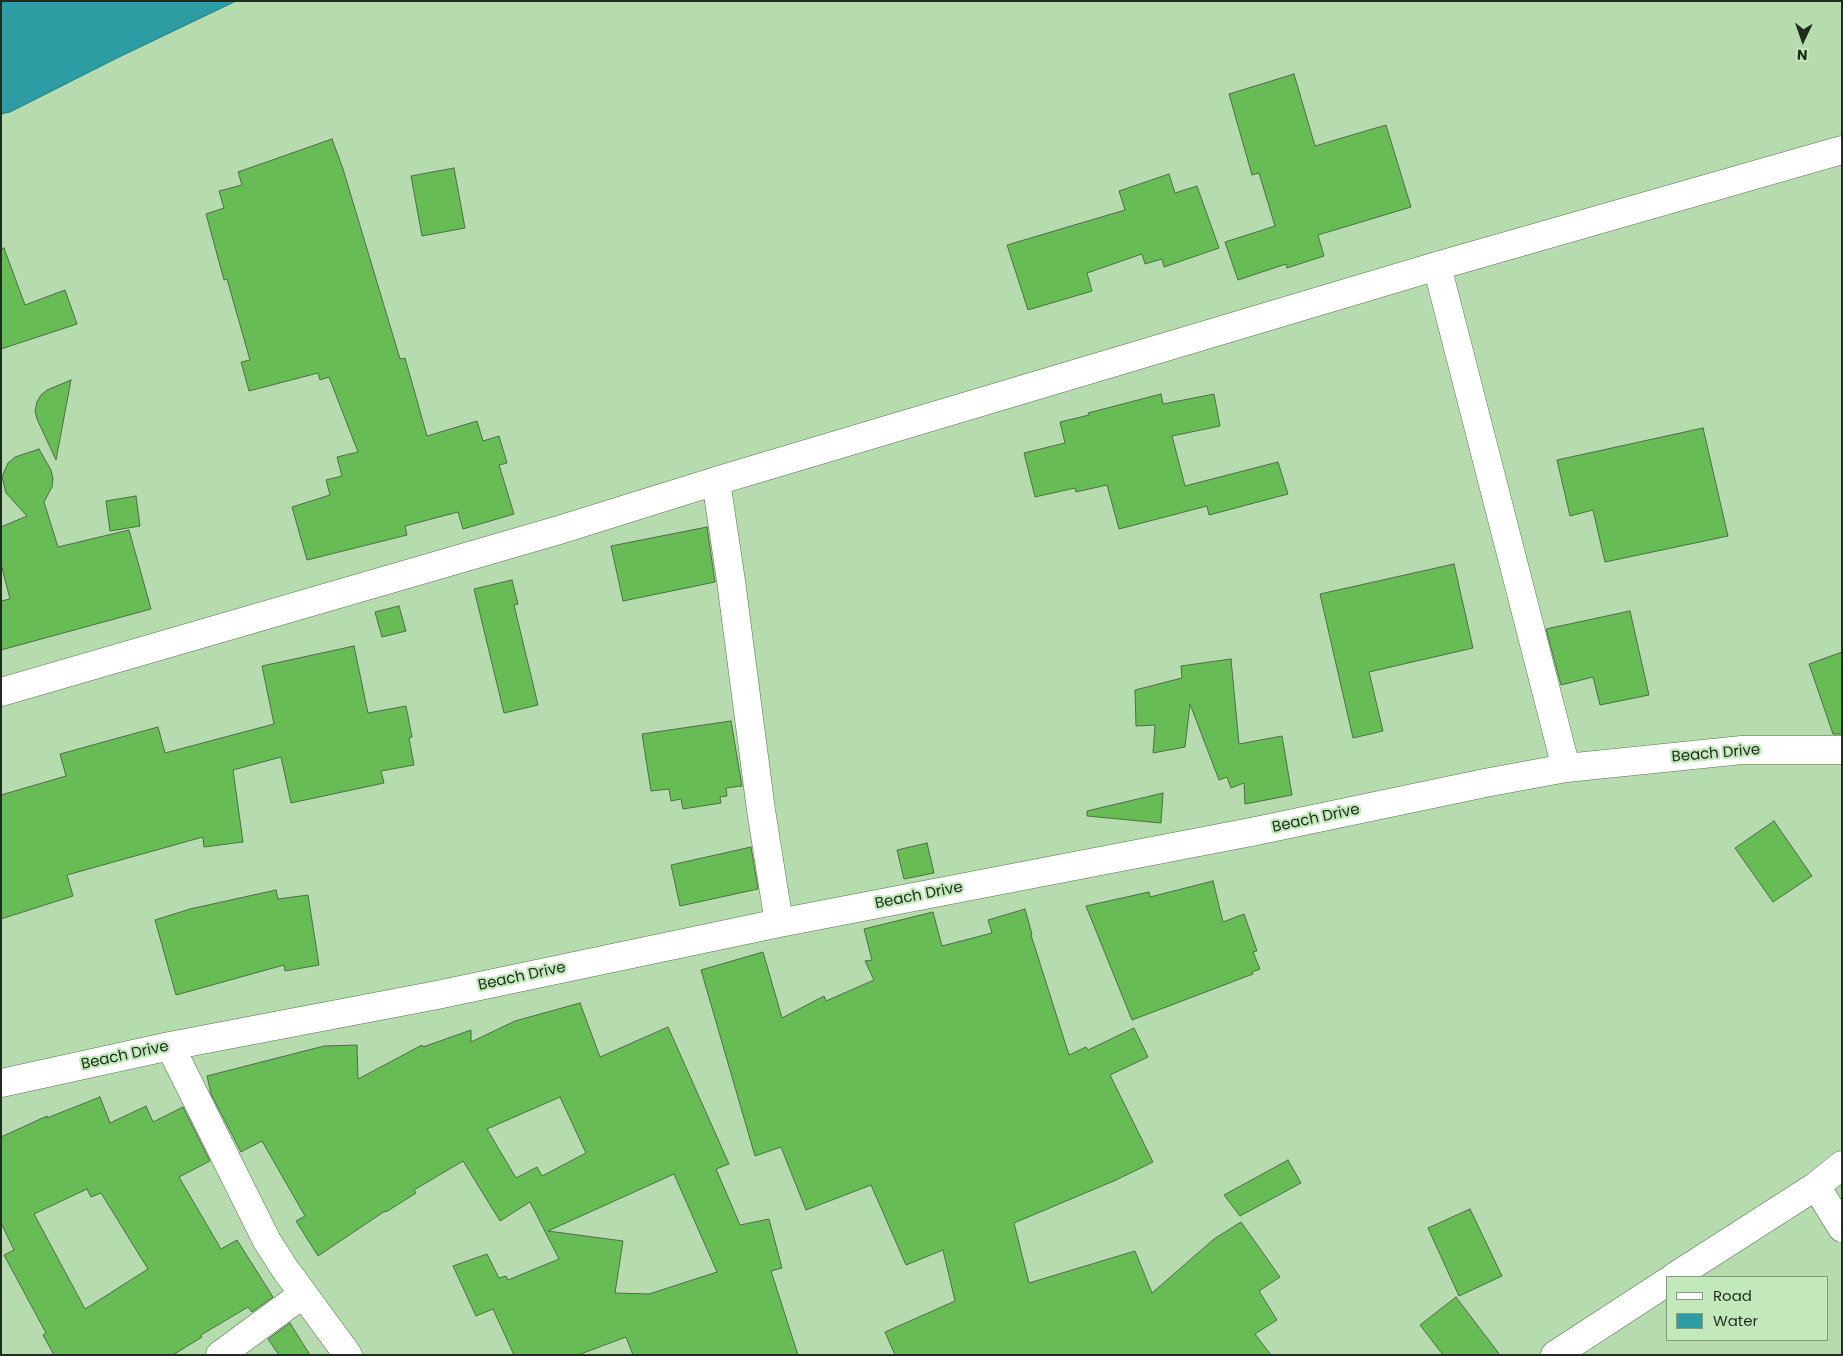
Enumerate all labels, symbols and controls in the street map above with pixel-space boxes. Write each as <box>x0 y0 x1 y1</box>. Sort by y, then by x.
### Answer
north arrow <box>1778 15 1828 65</box>
text: N <box>1796 45 1808 65</box>
street label: Beach Drive <box>1671 741 1761 767</box>
street label: Beach Drive <box>1271 801 1361 837</box>
street label: Beach Drive <box>874 879 964 913</box>
street label: Beach Drive <box>477 959 567 995</box>
street label: Beach Drive <box>80 1038 170 1074</box>
legend <box>1666 1276 1828 1341</box>
text: Road <box>1713 1285 1752 1306</box>
text: Water <box>1713 1310 1758 1331</box>

